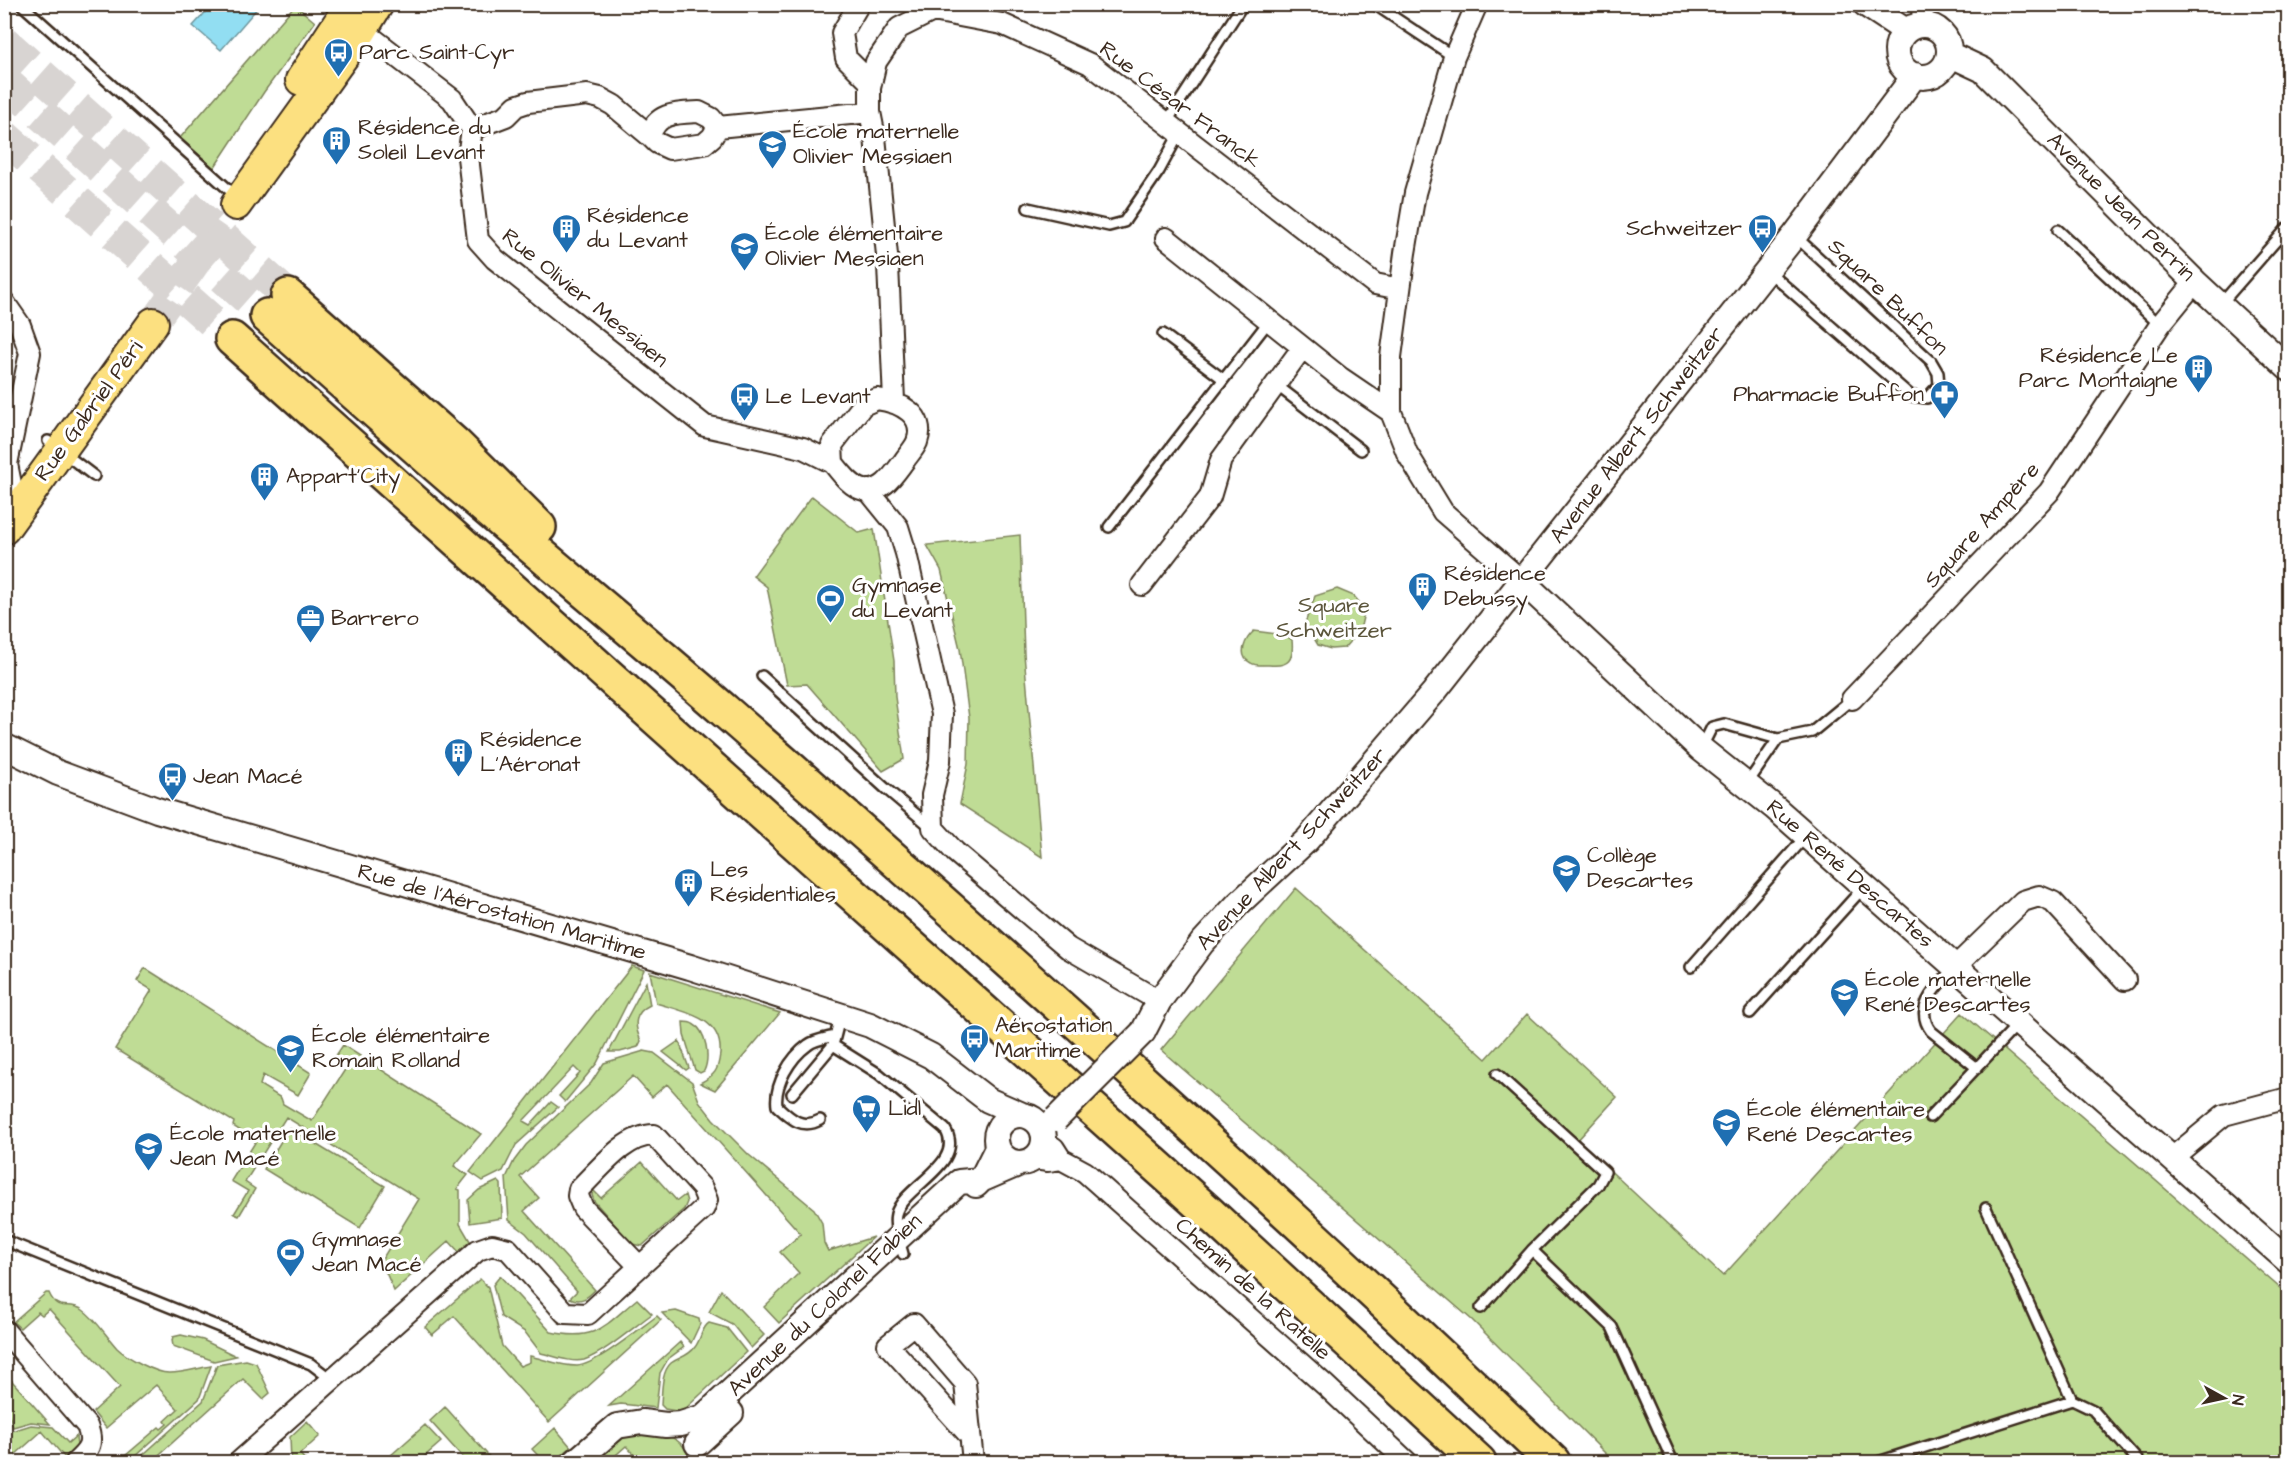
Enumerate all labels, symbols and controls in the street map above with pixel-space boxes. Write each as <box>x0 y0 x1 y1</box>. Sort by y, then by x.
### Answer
street label: Rue César Franck <box>1093 34 1268 176</box>
bus stop icon: Parc Saint-Cyr <box>322 36 354 78</box>
place label: Parc Saint-Cyr <box>359 37 514 69</box>
place label: Résidence du Soleil Levant <box>358 112 491 168</box>
place label: École maternelle Olivier Messiaen <box>793 116 960 172</box>
building icon: Résidence du Soleil Levant <box>321 124 353 166</box>
street label: Avenue Jean Perrin <box>2040 126 2202 288</box>
school or university icon: École maternelle Olivier Messiaen <box>756 128 788 170</box>
place label: Résidence du Levant <box>587 200 689 256</box>
building icon: Résidence du Levant <box>550 212 582 254</box>
bus stop icon: Schweitzer <box>1747 212 1779 254</box>
place label: Schweitzer <box>1626 213 1742 244</box>
place label: École élémentaire Olivier Messiaen <box>765 218 943 274</box>
street label: Rue Olivier Messiaen <box>495 221 675 375</box>
school or university icon: École élémentaire Olivier Messiaen <box>728 230 760 272</box>
street label: Square Buffon <box>1821 231 1955 363</box>
street label: Avenue Albert Schweitzer <box>1542 320 1732 550</box>
street label: Rue Gabriel Péri <box>27 334 151 488</box>
place label: Résidence Le Parc Montaigne <box>2019 340 2178 397</box>
building icon: Résidence Le Parc Montaigne <box>2183 352 2215 394</box>
pharmacy icon: Pharmacie Buffon <box>1929 378 1961 420</box>
place label: Pharmacie Buffon <box>1733 379 1924 410</box>
bus stop icon: Le Levant <box>728 380 760 422</box>
place label: Le Levant <box>765 381 871 412</box>
street label: Square Ampère <box>1917 455 2047 595</box>
building icon: Appart’City <box>249 460 281 502</box>
place label: Appart’City <box>286 461 400 493</box>
place label: Résidence Debussy <box>1444 558 1546 615</box>
place label: Gymnase du Levant <box>852 570 953 626</box>
building icon: Résidence Debussy <box>1407 570 1439 612</box>
sports icon: Gymnase du Levant <box>815 582 847 624</box>
park label: Square Schweitzer <box>1276 590 1392 646</box>
office icon: Barrero <box>294 602 326 644</box>
place label: Barrero <box>331 603 419 634</box>
place label: Résidence L'Aéronat <box>480 724 582 780</box>
building icon: Résidence L'Aéronat <box>443 736 475 778</box>
street label: Avenue Albert Schweitzer <box>1189 741 1395 957</box>
bus stop icon: Jean Macé <box>156 760 188 802</box>
place label: Jean Macé <box>193 761 303 792</box>
street label: Rue René Descartes <box>1759 792 1941 956</box>
place label: Collège Descartes <box>1587 840 1693 896</box>
school or university icon: Collège Descartes <box>1550 852 1582 894</box>
place label: Les Résidentiales <box>710 854 836 910</box>
street label: Rue de l'Aérostation Maritime <box>354 856 650 968</box>
building icon: Les Résidentiales <box>673 866 705 908</box>
place label: École maternelle René Descartes <box>1865 964 2032 1020</box>
school or university icon: École maternelle René Descartes <box>1828 976 1860 1018</box>
place label: Aérostation Maritime <box>995 1010 1112 1066</box>
place label: École élémentaire Romain Rolland <box>312 1020 490 1076</box>
bus stop icon: Aérostation Maritime <box>958 1022 990 1064</box>
school or university icon: École élémentaire Romain Rolland <box>275 1032 307 1074</box>
supermarket icon: Lidl <box>851 1092 883 1134</box>
place label: Lidl <box>888 1093 921 1124</box>
place label: École élémentaire René Descartes <box>1747 1094 1925 1150</box>
school or university icon: École élémentaire René Descartes <box>1710 1106 1742 1148</box>
place label: École maternelle Jean Macé <box>170 1118 337 1174</box>
school or university icon: École maternelle Jean Macé <box>133 1130 165 1172</box>
street label: Avenue du Colonel Fabien <box>721 1207 929 1403</box>
street label: Chemin de la Ratelle <box>1168 1210 1338 1368</box>
place label: Gymnase Jean Macé <box>312 1224 422 1280</box>
sports icon: Gymnase Jean Macé <box>275 1236 307 1278</box>
north arrow <box>2194 1368 2254 1428</box>
text: N <box>2226 1393 2249 1406</box>

